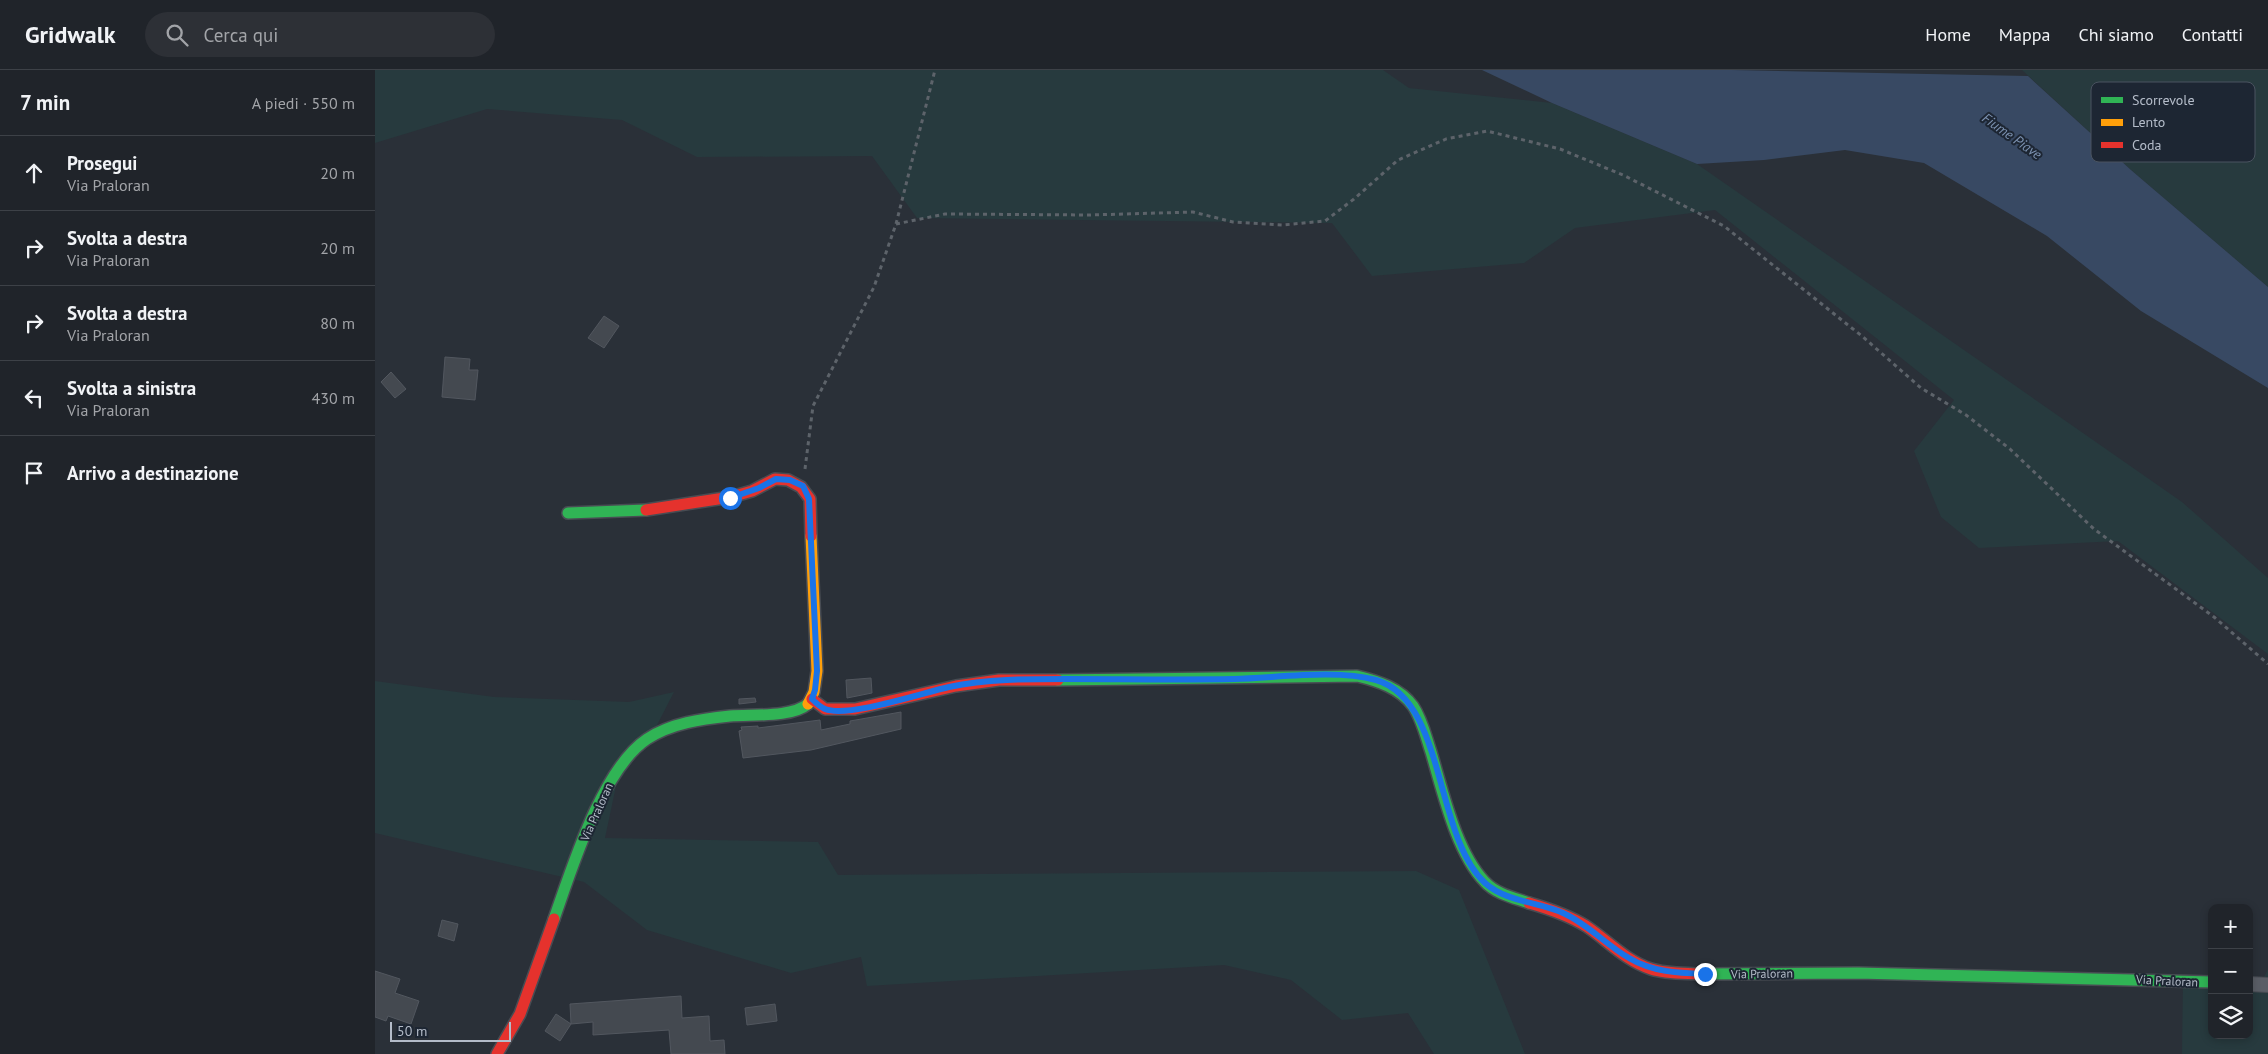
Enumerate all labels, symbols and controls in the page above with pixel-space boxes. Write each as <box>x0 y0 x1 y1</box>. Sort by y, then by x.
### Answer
search box <box>145 12 495 57</box>
text: Gridwalk <box>25 19 115 50</box>
icon: search <box>163 21 191 49</box>
text: Cerca qui <box>203 23 278 47</box>
text: Home <box>1925 23 1971 46</box>
text: Mappa <box>1999 23 2050 46</box>
text: Chi siamo <box>2078 23 2154 46</box>
text: Contatti <box>2182 23 2243 46</box>
legend <box>2091 82 2255 162</box>
text: 7 min <box>20 89 70 116</box>
text: Scorrevole <box>2132 91 2195 109</box>
text: A piedi · 550 m <box>252 93 355 113</box>
water label: Fiume Piave <box>1979 109 2046 163</box>
text: Lento <box>2132 113 2165 131</box>
text: Coda <box>2132 136 2162 154</box>
text: Prosegui <box>67 151 137 175</box>
icon: ahead <box>20 159 48 187</box>
text: 20 m <box>320 163 355 183</box>
text: Via Praloran <box>67 175 150 195</box>
text: Svolta a destra <box>67 226 188 250</box>
icon: right <box>20 234 48 262</box>
text: 20 m <box>320 238 355 258</box>
text: Via Praloran <box>67 250 150 270</box>
text: Svolta a destra <box>67 301 188 325</box>
icon: right <box>20 309 48 337</box>
text: 80 m <box>320 313 355 333</box>
text: Via Praloran <box>67 325 150 345</box>
text: Svolta a sinistra <box>67 376 196 400</box>
icon: left <box>20 384 48 412</box>
text: 430 m <box>312 388 355 408</box>
text: Via Praloran <box>67 400 150 420</box>
icon: arrive <box>20 459 48 487</box>
text: Arrivo a destinazione <box>67 461 239 485</box>
route start <box>719 487 742 510</box>
street label: Via Praloran <box>577 780 616 844</box>
map controls <box>2208 904 2253 1039</box>
button: + <box>2208 904 2253 949</box>
button: − <box>2208 949 2253 994</box>
route end <box>1694 963 1717 986</box>
street label: Via Praloran <box>1730 965 1793 982</box>
street label: Via Praloran <box>2135 971 2198 990</box>
button: layers <box>2208 994 2253 1039</box>
scale bar <box>390 1019 511 1042</box>
text: 50 m <box>397 1022 427 1040</box>

